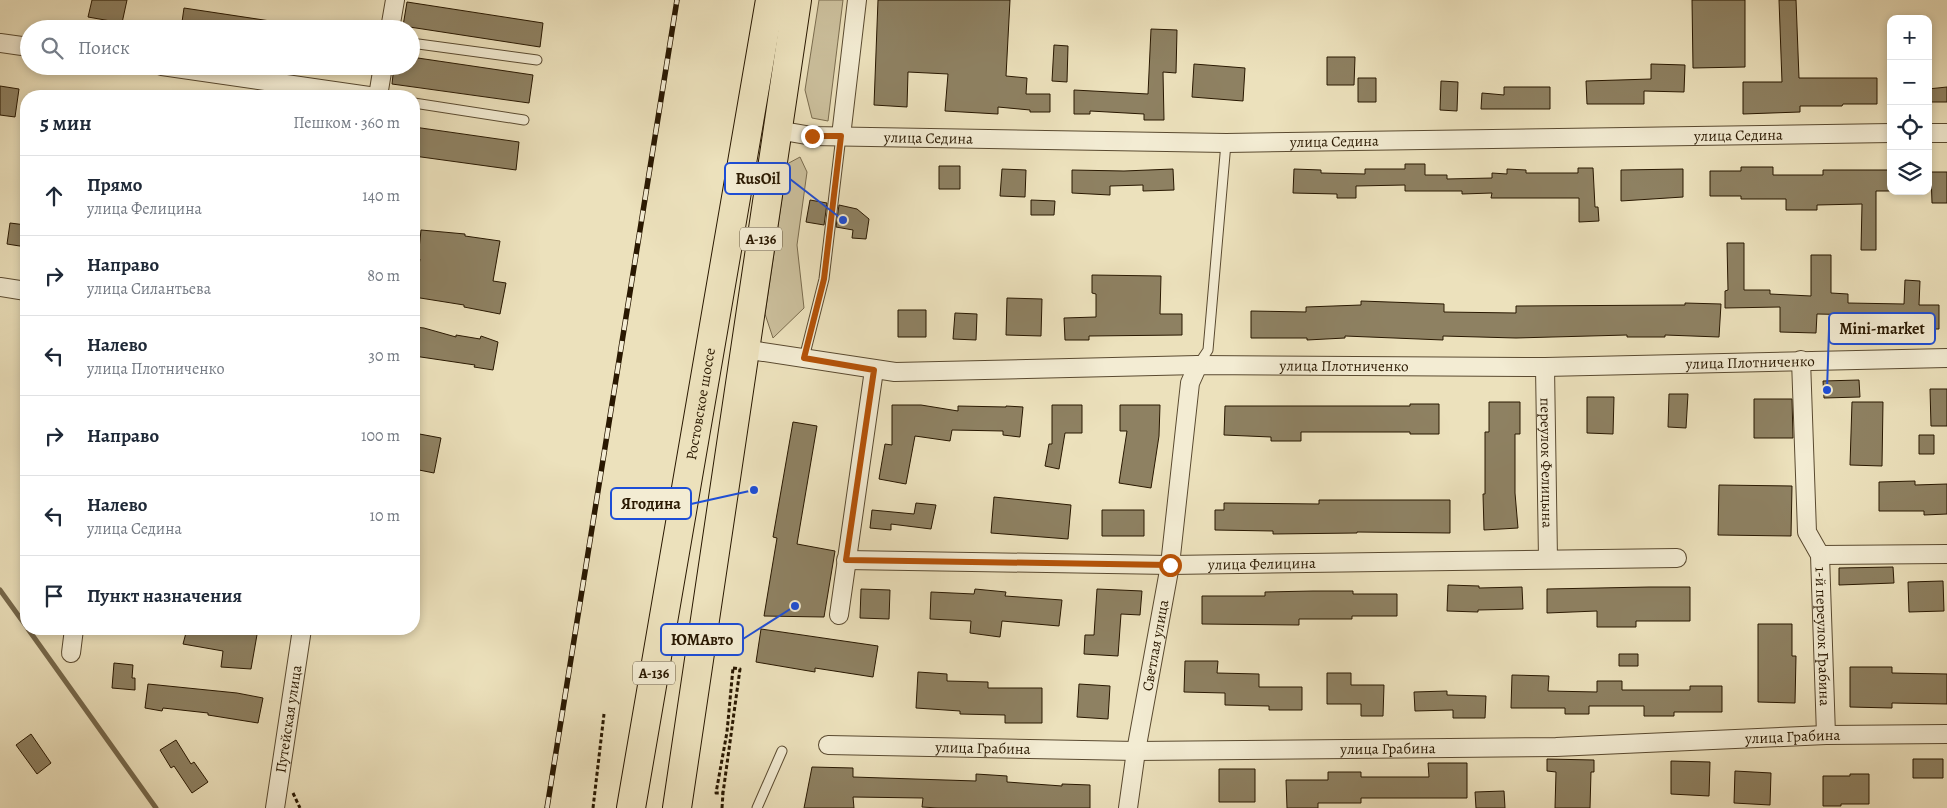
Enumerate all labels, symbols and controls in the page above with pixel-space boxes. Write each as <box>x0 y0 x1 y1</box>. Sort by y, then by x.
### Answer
map controls <box>1887 15 1932 195</box>
button: + <box>1887 15 1932 60</box>
search box <box>20 20 420 75</box>
icon: search <box>38 34 66 62</box>
text: Поиск <box>78 35 130 61</box>
button: − <box>1887 60 1932 105</box>
button: locate <box>1887 105 1932 150</box>
text: 5 мин <box>40 109 92 137</box>
text: Пешком · 360 m <box>293 112 400 134</box>
route end <box>801 125 824 148</box>
street label: улица Седина <box>1693 125 1783 146</box>
street label: улица Седина <box>883 127 973 149</box>
street label: улица Седина <box>1289 131 1379 152</box>
button: layers <box>1887 150 1932 195</box>
callout: RusOil <box>725 163 790 194</box>
text: RusOil <box>736 168 781 190</box>
text: Прямо <box>87 172 142 198</box>
icon: ahead <box>40 182 68 210</box>
text: 140 m <box>362 185 400 207</box>
text: улица Фелицина <box>87 198 202 220</box>
road number: А-136 <box>740 228 782 250</box>
text: Направо <box>87 252 159 278</box>
icon: right <box>40 262 68 290</box>
text: 80 m <box>367 265 400 287</box>
text: улица Силантьева <box>87 278 211 300</box>
callout: Mini-market <box>1829 313 1935 344</box>
text: Mini-market <box>1839 318 1926 340</box>
text: Налево <box>87 332 147 358</box>
icon: left <box>40 342 68 370</box>
text: 30 m <box>368 345 400 367</box>
street label: Ростовское шоссе <box>681 346 720 462</box>
street label: улица Плотниченко <box>1684 351 1815 374</box>
street label: улица Плотниченко <box>1279 355 1409 376</box>
text: улица Плотниченко <box>87 358 225 380</box>
street label: переулок Фелицына <box>1535 398 1558 528</box>
icon: right <box>40 422 68 450</box>
text: Направо <box>87 423 159 449</box>
text: 100 m <box>361 425 400 447</box>
callout: Ягодина <box>611 488 691 519</box>
text: Налево <box>87 492 147 518</box>
text: Ягодина <box>621 493 681 515</box>
icon: left <box>40 502 68 530</box>
text: 10 m <box>370 505 400 527</box>
text: улица Седина <box>87 518 182 540</box>
street label: улица Фелицина <box>1207 553 1316 574</box>
route start <box>1159 554 1182 577</box>
street label: 1-й переулок Грабина <box>1810 566 1835 706</box>
icon: arrive <box>40 582 68 610</box>
text: Пункт назначения <box>87 583 242 609</box>
street label: Светлая улица <box>1137 598 1174 693</box>
callout: ЮМАвто <box>661 624 743 655</box>
text: ЮМАвто <box>671 629 733 651</box>
road number: А-136 <box>633 661 675 684</box>
street label: Путейская улица <box>270 664 306 774</box>
street label: улица Грабина <box>1744 725 1840 749</box>
street label: улица Грабина <box>934 737 1031 759</box>
street label: улица Грабина <box>1339 738 1436 759</box>

